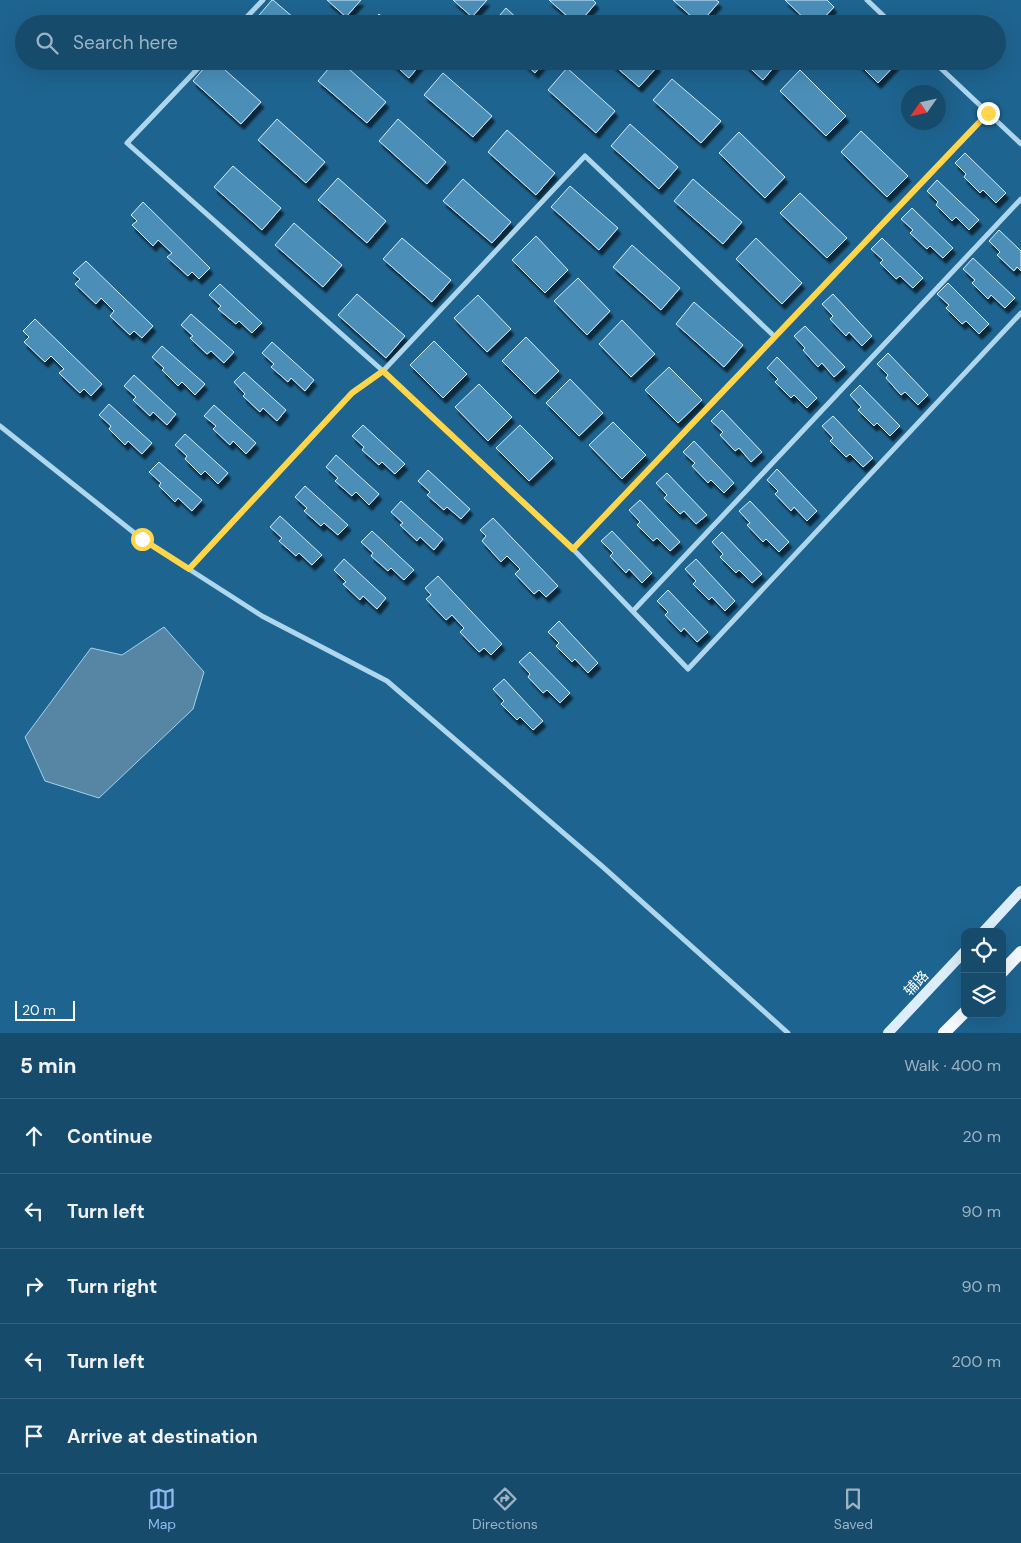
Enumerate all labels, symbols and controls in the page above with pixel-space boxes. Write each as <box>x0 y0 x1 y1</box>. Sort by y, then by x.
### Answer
search box <box>15 15 1006 70</box>
icon: search <box>33 29 61 57</box>
text: Search here <box>73 30 178 55</box>
north arrow <box>901 85 946 130</box>
route end <box>977 102 1000 125</box>
route start <box>131 528 154 551</box>
map controls <box>961 928 1006 1018</box>
button: locate <box>961 928 1006 973</box>
street label: 辅路 <box>900 967 932 999</box>
button: layers <box>961 973 1006 1018</box>
scale bar <box>15 998 75 1021</box>
text: 20 m <box>22 1001 56 1019</box>
text: 5 min <box>20 1052 76 1080</box>
text: Walk · 400 m <box>904 1055 1001 1076</box>
icon: ahead <box>20 1122 48 1150</box>
text: Continue <box>67 1124 153 1149</box>
text: 20 m <box>962 1126 1001 1147</box>
icon: left <box>20 1197 48 1225</box>
text: Turn left <box>67 1199 145 1224</box>
text: 90 m <box>961 1201 1001 1222</box>
icon: right <box>20 1272 48 1300</box>
text: Turn right <box>67 1274 157 1299</box>
text: 90 m <box>961 1276 1001 1297</box>
icon: left <box>20 1347 48 1375</box>
text: Turn left <box>67 1349 145 1374</box>
text: 200 m <box>952 1351 1001 1372</box>
icon: arrive <box>20 1422 48 1450</box>
text: Arrive at destination <box>67 1424 258 1449</box>
tab: Map <box>148 1485 176 1533</box>
tab: Directions <box>472 1485 538 1533</box>
tab: Saved <box>834 1485 873 1533</box>

